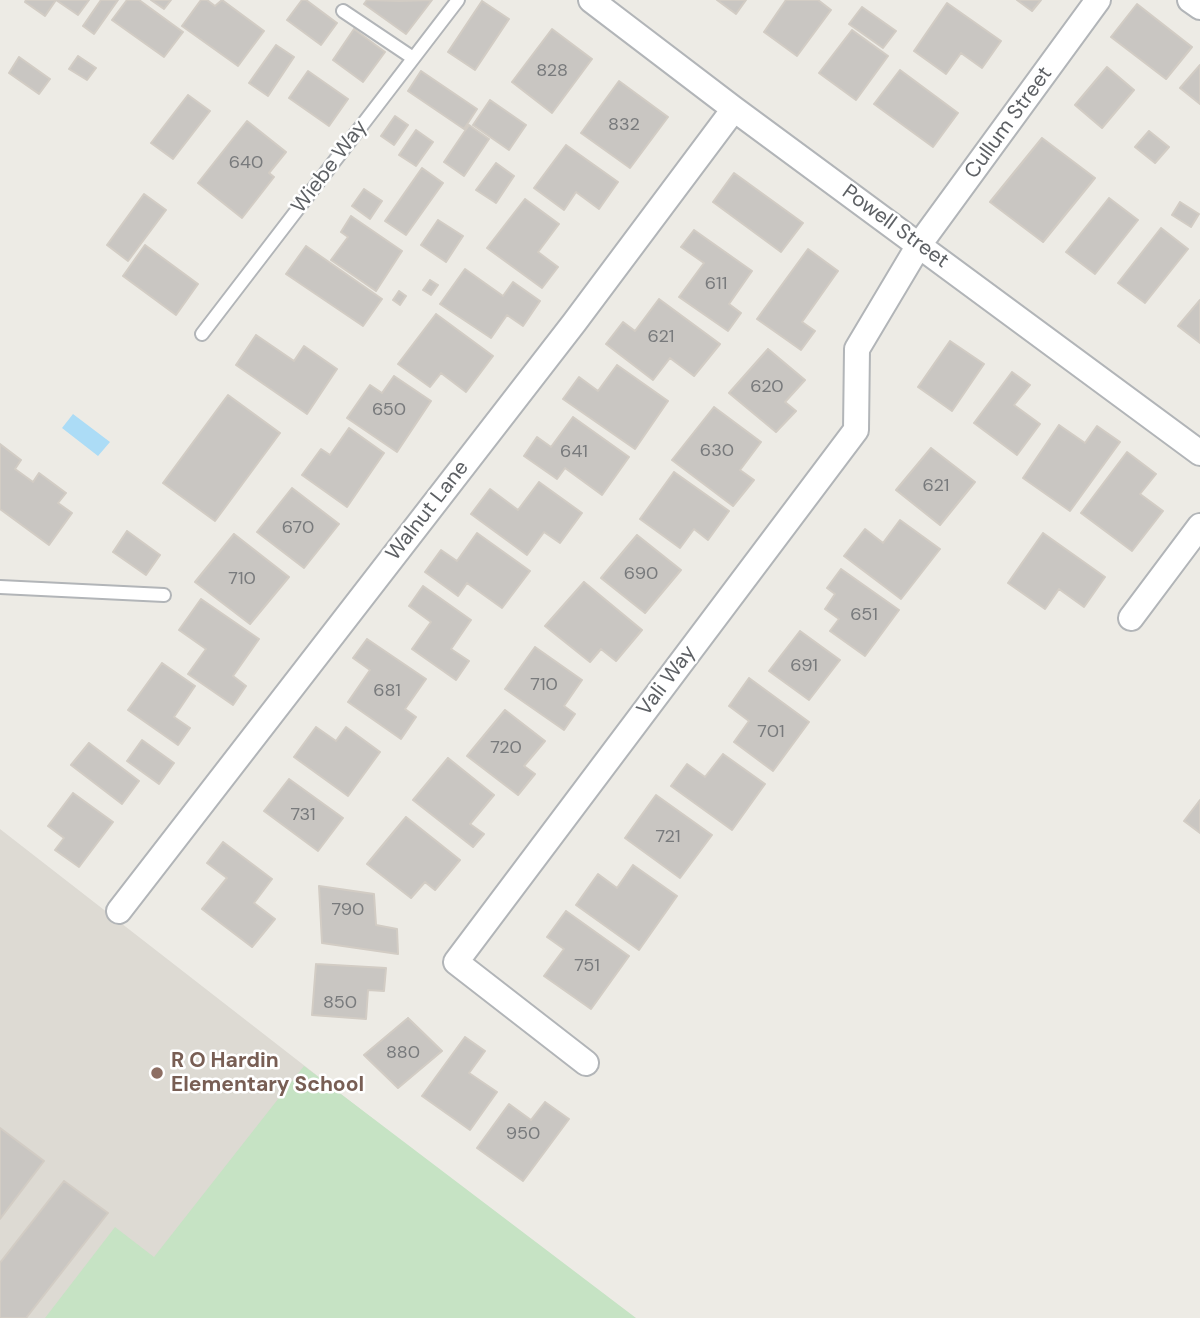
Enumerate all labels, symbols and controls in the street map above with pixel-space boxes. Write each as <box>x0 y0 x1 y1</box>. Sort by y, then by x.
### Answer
house number: 828 <box>536 60 568 82</box>
street label: Cullum Street <box>960 62 1058 184</box>
house number: 832 <box>608 114 640 136</box>
street label: Wiebe Way <box>287 115 373 219</box>
house number: 640 <box>229 152 263 174</box>
street label: Powell Street <box>837 180 953 274</box>
house number: 611 <box>705 273 727 295</box>
house number: 621 <box>648 326 674 348</box>
house number: 620 <box>750 376 784 398</box>
house number: 650 <box>372 399 406 421</box>
house number: 630 <box>700 440 734 462</box>
house number: 641 <box>560 441 588 463</box>
street label: Walnut Lane <box>381 456 475 566</box>
house number: 621 <box>923 475 949 497</box>
house number: 670 <box>282 517 314 539</box>
house number: 690 <box>624 563 658 585</box>
house number: 710 <box>228 568 256 590</box>
house number: 651 <box>850 604 878 626</box>
street label: Vali Way <box>632 641 702 721</box>
house number: 691 <box>790 655 818 677</box>
house number: 710 <box>530 674 558 696</box>
house number: 681 <box>373 680 401 702</box>
house number: 701 <box>757 721 785 743</box>
house number: 720 <box>490 737 522 759</box>
house number: 731 <box>290 804 316 826</box>
house number: 721 <box>655 826 681 848</box>
house number: 790 <box>332 899 364 921</box>
house number: 751 <box>574 955 600 977</box>
house number: 850 <box>323 992 357 1014</box>
house number: 880 <box>386 1042 420 1064</box>
place label: R O Hardin Elementary School <box>171 1048 364 1098</box>
marker: R O Hardin Elementary School <box>149 1065 165 1081</box>
house number: 950 <box>506 1123 540 1145</box>

